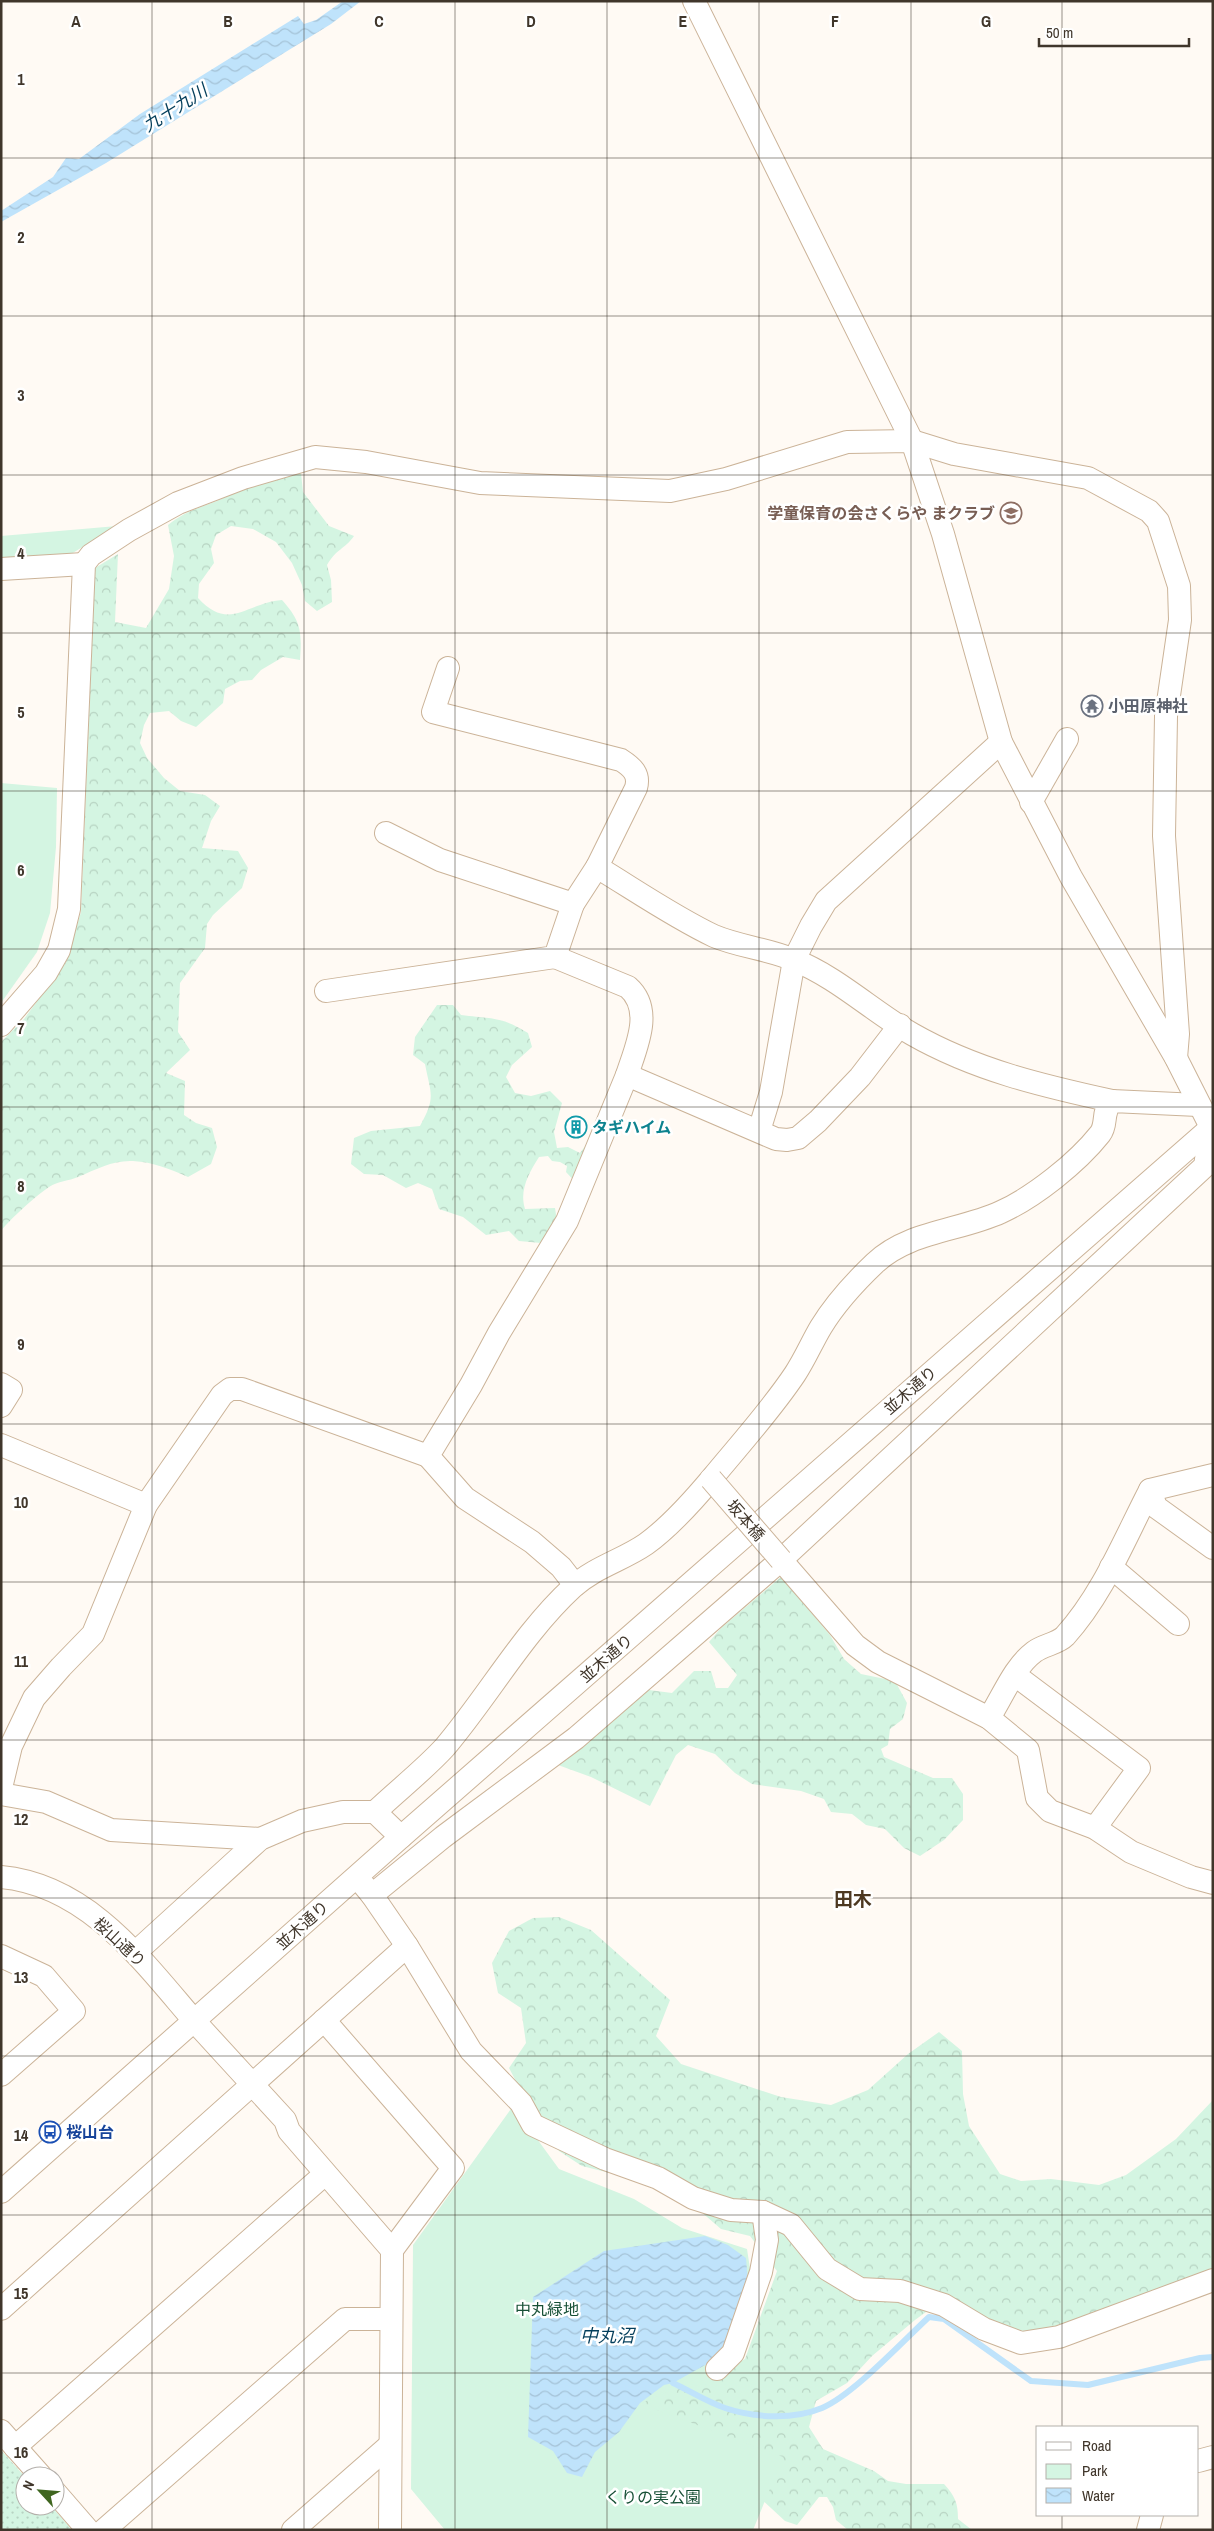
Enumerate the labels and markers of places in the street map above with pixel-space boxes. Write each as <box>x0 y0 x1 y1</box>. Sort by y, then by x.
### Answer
school or university icon: 学童保育の会さくらや まクラブ <box>999 501 1023 525</box>
place label: 学童保育の会さくらや まクラブ <box>767 502 995 524</box>
temple icon: 小田原神社 <box>1080 694 1104 718</box>
place label: 小田原神社 <box>1108 695 1188 717</box>
building icon: タギハイム <box>564 1115 588 1139</box>
place label: タギハイム <box>592 1116 671 1138</box>
bus stop icon: 桜山台 <box>38 2120 62 2144</box>
place label: 桜山台 <box>66 2121 114 2143</box>

